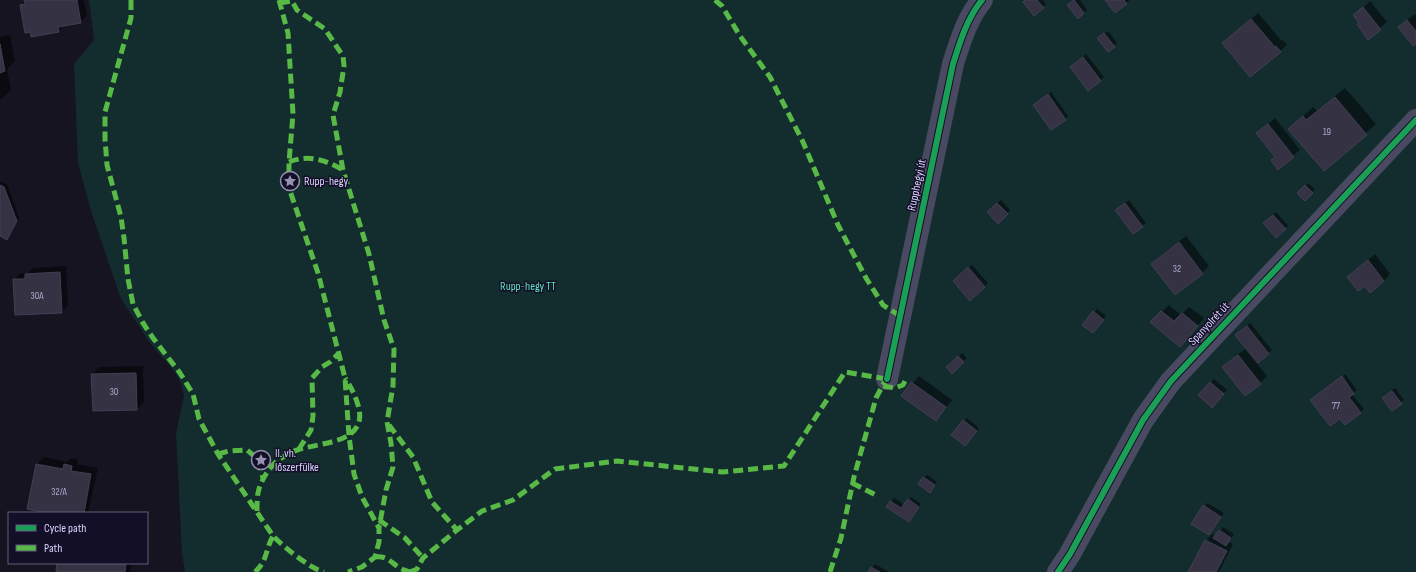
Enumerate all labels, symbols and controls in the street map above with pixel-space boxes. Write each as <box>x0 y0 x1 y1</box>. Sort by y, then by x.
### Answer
house number: 19 <box>1323 126 1331 138</box>
street label: Rupphegyi út <box>904 157 930 212</box>
place icon: Rupp-hegy <box>279 170 301 192</box>
place label: Rupp-hegy <box>304 174 348 189</box>
house number: 32 <box>1173 263 1181 275</box>
park label: Rupp-hegy TT <box>500 279 556 294</box>
house number: 30A <box>31 290 44 302</box>
street label: Spanyolrét út <box>1185 299 1233 349</box>
house number: 30 <box>110 386 118 398</box>
house number: 77 <box>1332 400 1340 412</box>
place label: II. vh. lőszerfülke <box>275 446 319 475</box>
place icon: II. vh. lőszerfülke <box>250 449 272 471</box>
house number: 32/A <box>51 486 68 498</box>
legend <box>8 512 148 564</box>
text: Cycle path <box>44 521 86 536</box>
text: Path <box>44 541 62 556</box>

